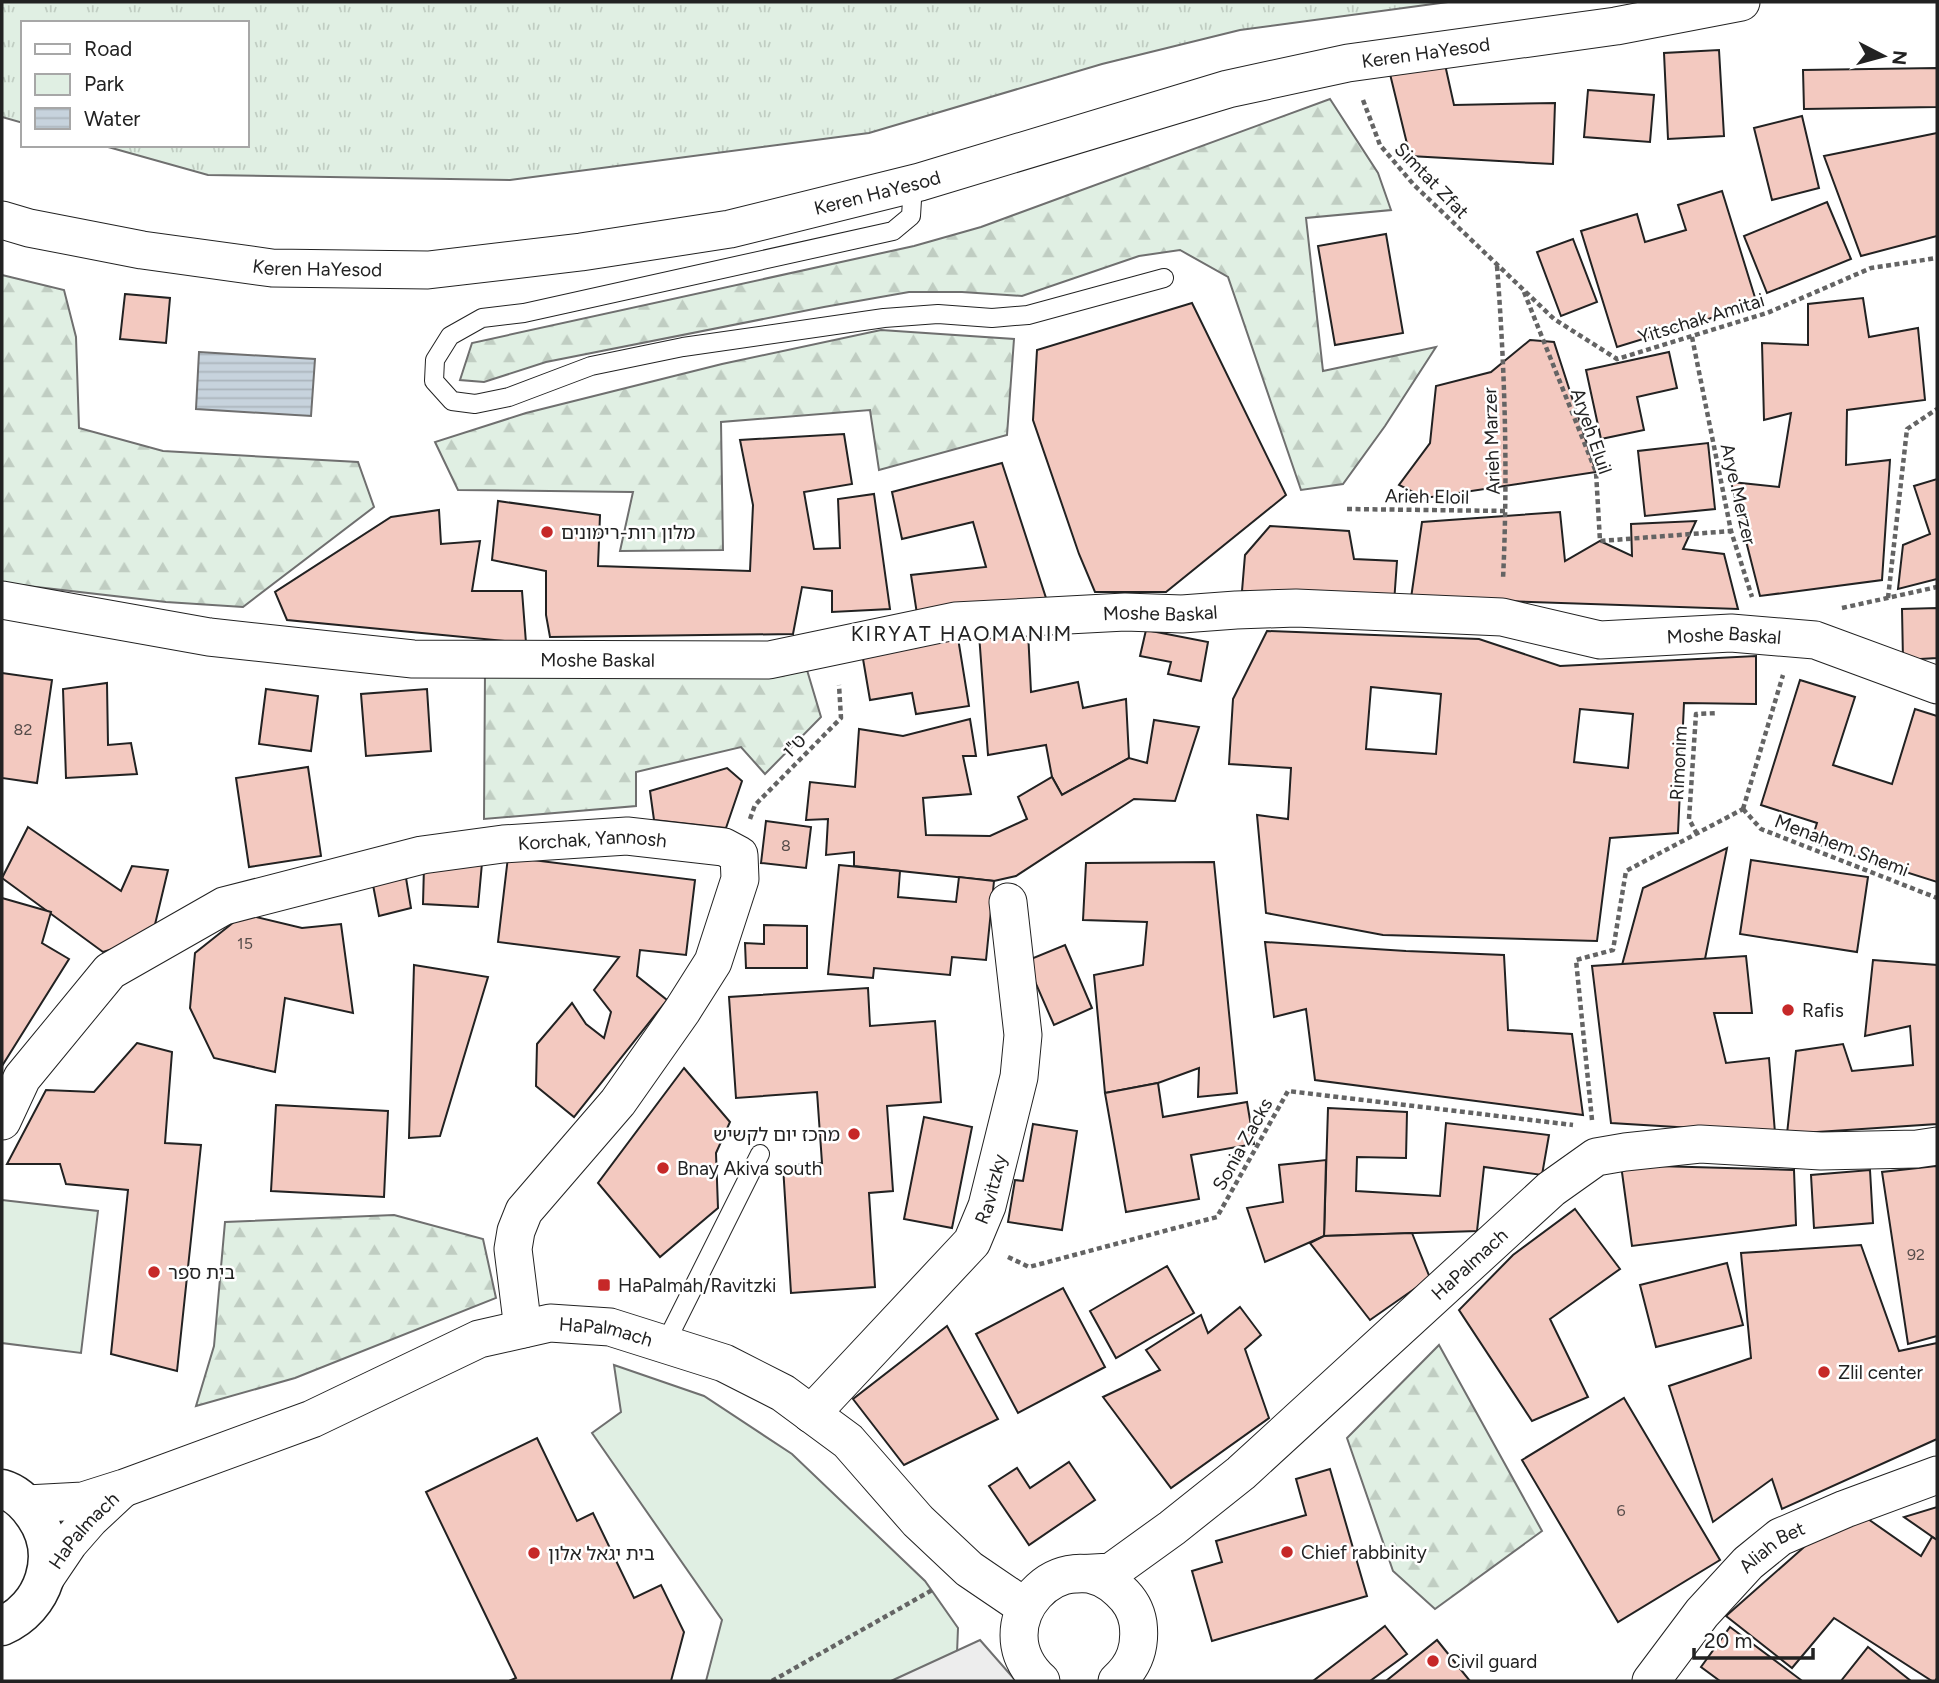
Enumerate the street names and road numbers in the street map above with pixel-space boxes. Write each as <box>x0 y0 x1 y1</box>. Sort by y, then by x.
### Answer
street label: Keren HaYesod <box>1360 33 1492 73</box>
street label: Simtat Zfat <box>1390 137 1474 223</box>
street label: Keren HaYesod <box>812 165 943 220</box>
street label: Keren HaYesod <box>251 254 382 281</box>
street label: Yitschak Amitai <box>1635 288 1767 349</box>
street label: Aryeh Eluil <box>1566 385 1617 477</box>
street label: Arieh Marzer <box>1478 386 1505 495</box>
street label: Arye Merzer <box>1716 441 1761 547</box>
street label: Arieh Eloil <box>1385 484 1469 509</box>
street label: Moshe Baskal <box>1102 600 1218 626</box>
street label: Moshe Baskal <box>1666 622 1782 649</box>
street label: Moshe Baskal <box>540 648 655 672</box>
street label: Rimonim <box>1665 725 1692 801</box>
street label: ט"ו <box>778 729 811 762</box>
street label: Menahem Shemi <box>1772 809 1912 882</box>
street label: Korchak, Yannosh <box>517 825 668 855</box>
street label: Sonia Zacks <box>1208 1094 1277 1195</box>
street label: Ravitzky <box>970 1152 1011 1228</box>
street label: HaPalmach <box>1427 1224 1513 1305</box>
street label: HaPalmach <box>558 1313 656 1352</box>
street label: HaPalmach <box>44 1487 124 1574</box>
street label: Aliah Bet <box>1734 1517 1808 1578</box>

